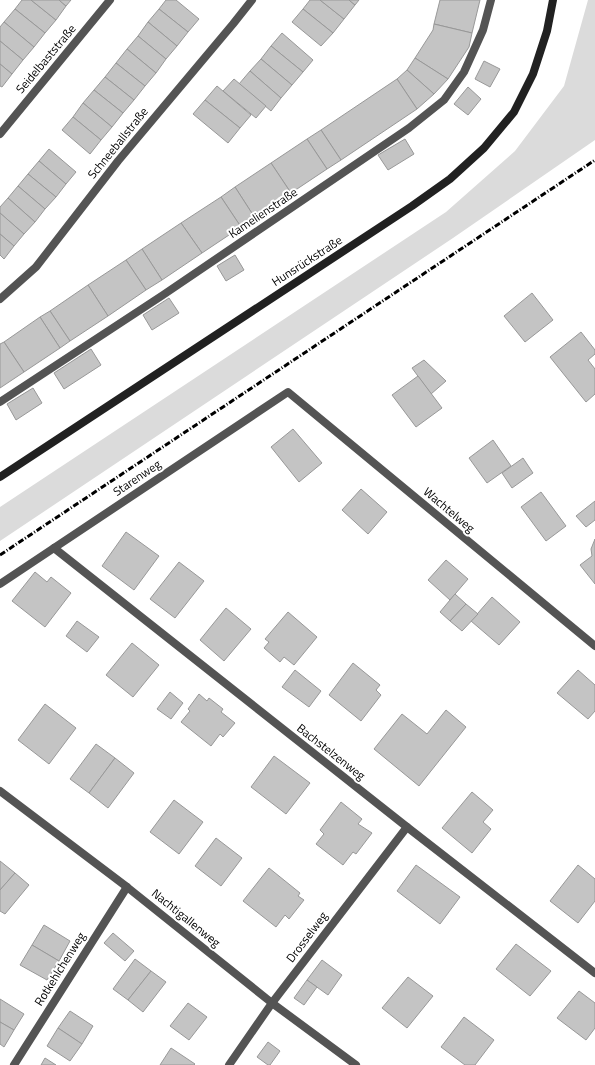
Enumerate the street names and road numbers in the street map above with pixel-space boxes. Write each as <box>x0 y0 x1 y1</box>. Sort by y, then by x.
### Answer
street label: Seidelbaststraße <box>11 20 80 97</box>
street label: Schneeballstraße <box>83 103 153 183</box>
street label: Kamelienstraße <box>224 182 301 243</box>
street label: Hunsrückstraße <box>268 231 346 291</box>
street label: Starenweg <box>109 454 165 501</box>
street label: Wachtelweg <box>419 482 479 537</box>
street label: Bachstelzenweg <box>293 719 370 785</box>
street label: Nachtigallenweg <box>148 884 225 951</box>
street label: Drosselweg <box>281 907 332 966</box>
street label: Rotkehlchenweg <box>29 928 90 1009</box>

